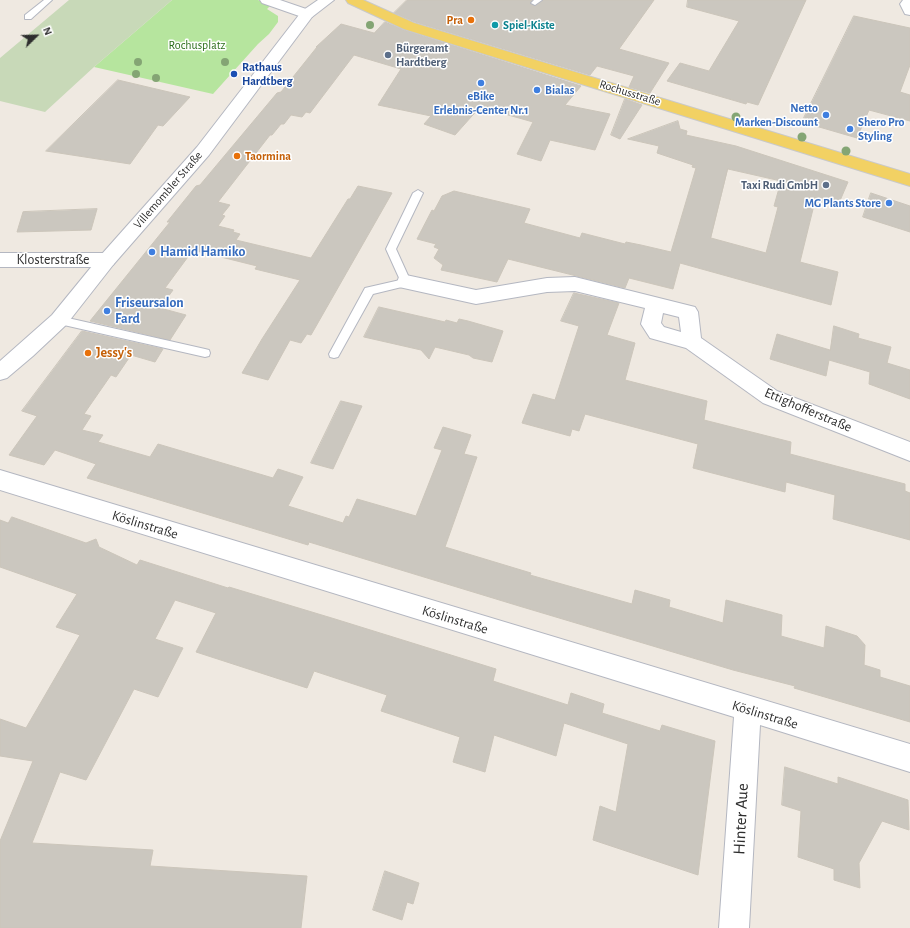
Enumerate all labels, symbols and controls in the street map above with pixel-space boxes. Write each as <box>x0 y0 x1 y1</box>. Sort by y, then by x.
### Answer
place label: Pra <box>447 13 463 27</box>
marker: Pra <box>466 15 476 25</box>
north arrow <box>16 16 56 56</box>
place label: Spiel-Kiste <box>503 18 555 32</box>
marker: Spiel-Kiste <box>490 20 500 30</box>
text: N <box>41 25 54 37</box>
park label: Rochusplatz <box>169 38 225 52</box>
place label: Bürgeramt Hardtberg <box>396 41 448 69</box>
marker: Bürgeramt Hardtberg <box>383 50 393 60</box>
place label: Rathaus Hardtberg <box>242 60 292 88</box>
marker: Rathaus Hardtberg <box>229 69 239 79</box>
street label: Rochusstraße <box>598 77 662 109</box>
marker: eBike Erlebnis-Center Nr.1 <box>476 78 486 88</box>
place label: Bialas <box>545 83 574 97</box>
marker: Bialas <box>532 85 542 95</box>
place label: eBike Erlebnis-Center Nr.1 <box>433 89 529 117</box>
place label: Netto Marken-Discount <box>735 101 818 129</box>
marker: Netto Marken-Discount <box>821 110 831 120</box>
place label: Shero Pro Styling <box>858 115 905 143</box>
marker: Shero Pro Styling <box>845 124 855 134</box>
street label: Villemombler Straße <box>131 148 205 232</box>
place label: Taormina <box>245 149 291 163</box>
marker: Taormina <box>232 151 242 161</box>
place label: Taxi Rudi GmbH <box>741 178 818 192</box>
marker: Taxi Rudi GmbH <box>821 180 831 190</box>
place label: MG Plants Store <box>804 196 881 210</box>
marker: MG Plants Store <box>884 198 894 208</box>
place label: Hamid Hamiko <box>160 244 245 260</box>
marker: Hamid Hamiko <box>147 247 157 257</box>
street label: Klosterstraße <box>16 252 90 268</box>
place label: Friseursalon Fard <box>115 295 184 328</box>
marker: Friseursalon Fard <box>102 306 112 316</box>
place label: Jessy's <box>96 345 132 361</box>
marker: Jessy's <box>83 348 93 358</box>
street label: Ettighofferstraße <box>762 384 854 436</box>
street label: Köslinstraße <box>110 507 180 543</box>
street label: Köslinstraße <box>420 602 490 638</box>
street label: Köslinstraße <box>730 697 800 733</box>
street label: Hinter Aue <box>729 783 753 855</box>

